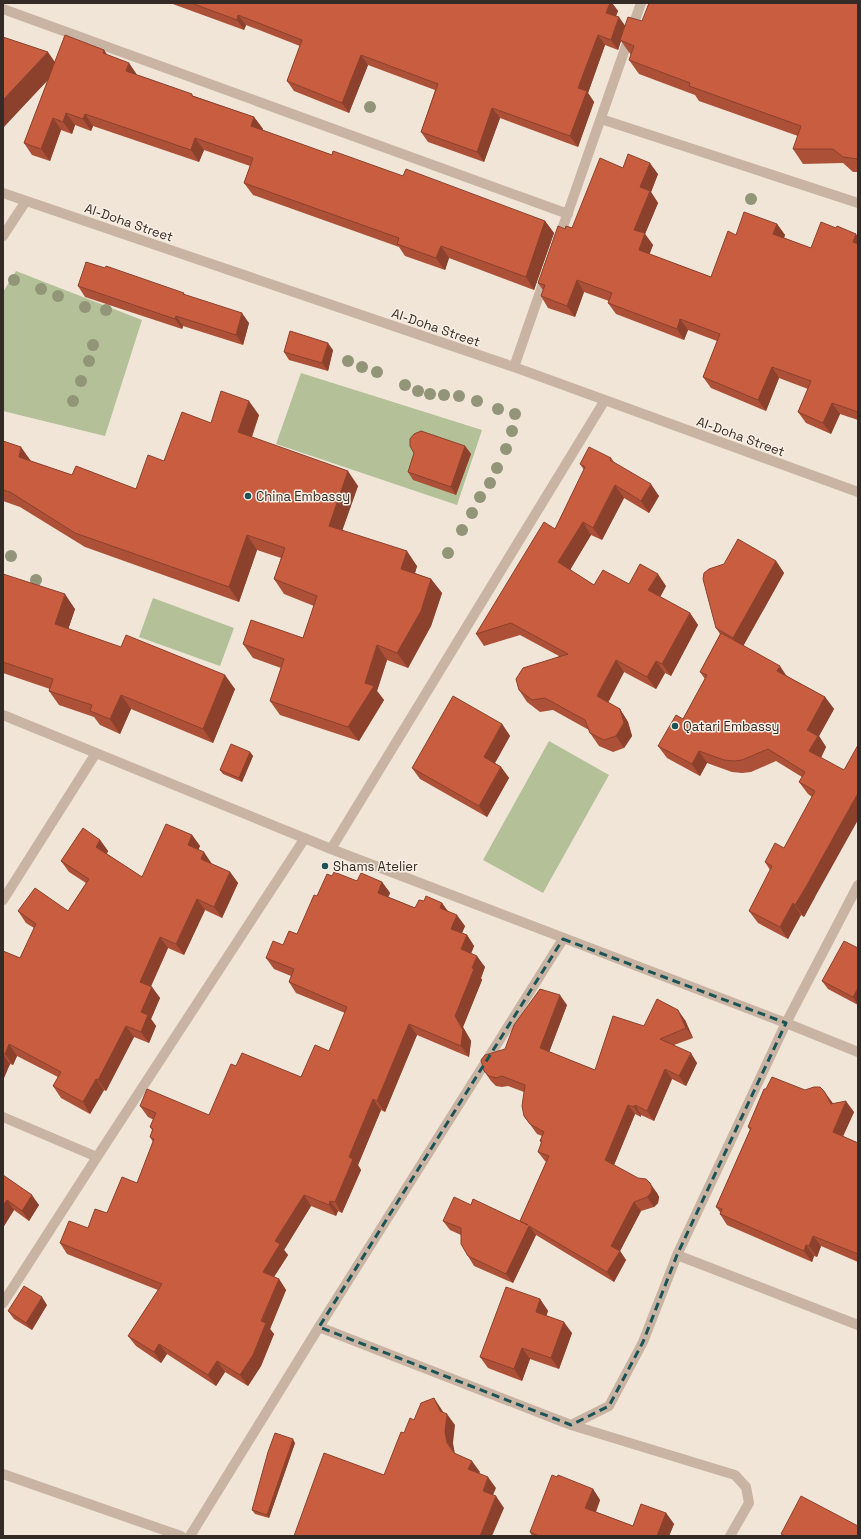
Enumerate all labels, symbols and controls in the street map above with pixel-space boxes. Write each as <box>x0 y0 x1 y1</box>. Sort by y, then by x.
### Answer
street label: Al-Doha Street <box>82 199 175 246</box>
street label: Al-Doha Street <box>389 304 482 351</box>
street label: Al-Doha Street <box>694 413 787 460</box>
place label: China Embassy <box>256 488 350 505</box>
marker: China Embassy <box>243 491 253 501</box>
place label: Qatari Embassy <box>683 718 780 735</box>
marker: Qatari Embassy <box>670 721 680 731</box>
place label: Shams Atelier <box>333 858 418 875</box>
marker: Shams Atelier <box>320 861 330 871</box>

